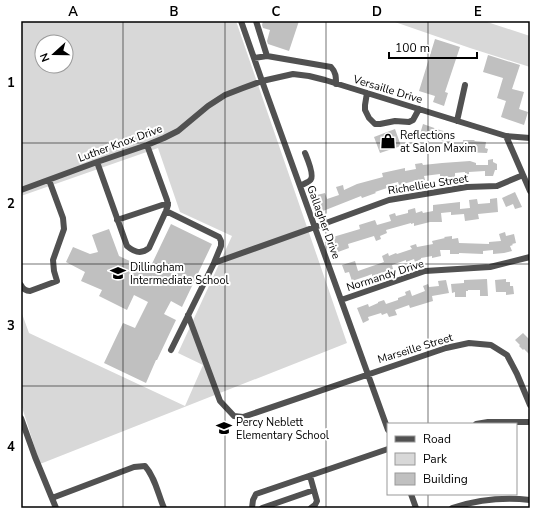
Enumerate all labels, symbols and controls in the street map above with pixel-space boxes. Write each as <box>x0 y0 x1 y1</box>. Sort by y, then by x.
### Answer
text: A <box>68 3 78 21</box>
text: B <box>170 3 179 21</box>
text: C <box>272 3 281 21</box>
text: D <box>372 3 382 21</box>
text: E <box>474 3 482 21</box>
north arrow <box>34 34 74 74</box>
scale bar <box>389 34 477 60</box>
text: 100 m <box>395 40 430 56</box>
text: N <box>37 51 54 64</box>
street label: Versaille Drive <box>350 72 424 107</box>
text: 1 <box>7 74 15 92</box>
street label: Luther Knox Drive <box>76 121 164 166</box>
place label: Reflections at Salon Maxim <box>400 128 476 156</box>
shop icon: Reflections at Salon Maxim <box>379 132 397 150</box>
street label: Richellieu Street <box>387 171 469 198</box>
street label: Gallagher Drive <box>303 183 344 261</box>
text: 2 <box>7 195 15 213</box>
street label: Normandy Drive <box>344 256 426 295</box>
place label: Dillingham Intermediate School <box>130 260 230 288</box>
school or university icon: Dillingham Intermediate School <box>109 264 127 282</box>
text: 3 <box>7 317 15 335</box>
street label: Marseille Street <box>376 330 455 367</box>
place label: Percy Neblett Elementary School <box>236 415 330 443</box>
school or university icon: Percy Neblett Elementary School <box>215 419 233 437</box>
legend <box>387 423 517 495</box>
text: Road <box>423 431 451 447</box>
text: 4 <box>7 438 15 456</box>
text: Park <box>423 451 448 467</box>
text: Building <box>423 471 468 487</box>

